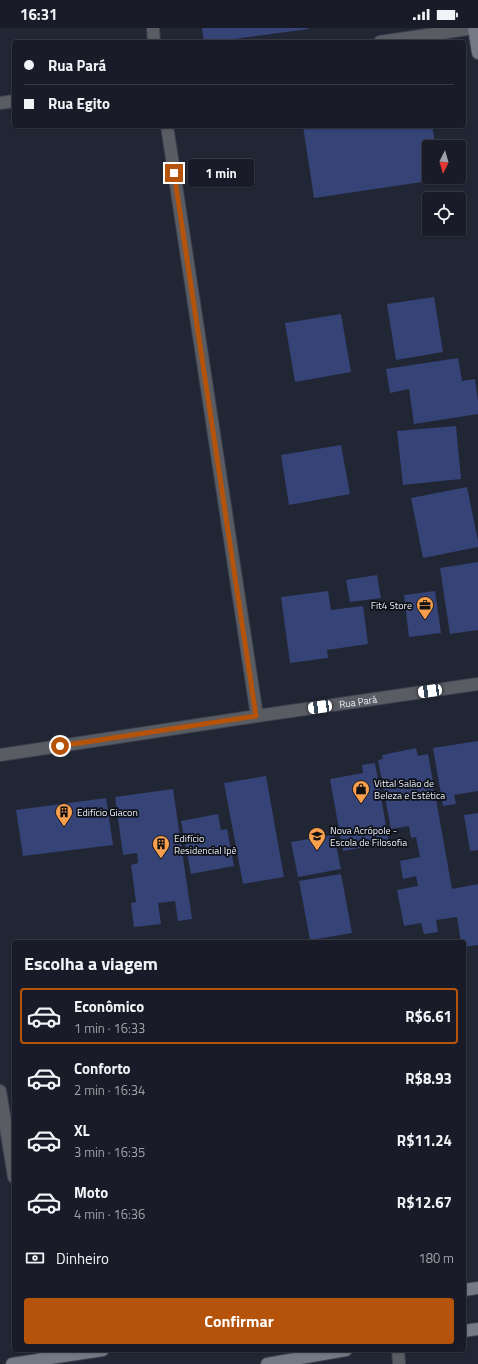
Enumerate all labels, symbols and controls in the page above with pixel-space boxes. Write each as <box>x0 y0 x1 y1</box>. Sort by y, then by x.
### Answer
text: 16:31 <box>20 3 57 26</box>
text: Rua Pará <box>48 54 106 77</box>
text: Rua Egito <box>48 92 110 115</box>
north arrow <box>422 140 466 184</box>
map controls <box>422 140 466 236</box>
callout: 1 min <box>188 159 254 187</box>
text: 1 min <box>205 163 237 183</box>
route end <box>165 164 183 182</box>
button: locate <box>422 192 466 236</box>
office icon: Fit4 Store <box>415 595 435 620</box>
place label: Fit4 Store <box>371 598 412 613</box>
car <box>417 683 443 699</box>
street label: Rua Pará <box>338 692 378 712</box>
car <box>307 699 333 715</box>
route start <box>51 737 69 755</box>
place label: Vittal Salão de Beleza e Estética <box>374 776 445 803</box>
shop icon: Vittal Salão de Beleza e Estética <box>351 779 371 804</box>
building icon: Edifício Giacon <box>54 802 74 827</box>
place label: Edifício Giacon <box>77 805 138 820</box>
place label: Nova Acrópole - Escola de Filosofia <box>330 823 407 850</box>
school or university icon: Nova Acrópole - Escola de Filosofia <box>307 826 327 851</box>
place label: Edifício Residencial Ipê <box>174 831 237 858</box>
building icon: Edifício Residencial Ipê <box>151 834 171 859</box>
text: Escolha a viagem <box>24 950 158 977</box>
text: Econômico <box>74 995 144 1018</box>
icon: car <box>26 998 62 1034</box>
text: R$6.61 <box>405 1005 452 1028</box>
text: 1 min · 16:33 <box>74 1018 145 1038</box>
text: Conforto <box>74 1057 131 1080</box>
icon: car <box>26 1060 62 1096</box>
text: R$8.93 <box>405 1067 452 1090</box>
text: 2 min · 16:34 <box>74 1080 145 1100</box>
text: XL <box>74 1119 90 1142</box>
icon: car <box>26 1122 62 1158</box>
text: R$11.24 <box>397 1129 452 1152</box>
text: 3 min · 16:35 <box>74 1142 145 1162</box>
text: Moto <box>74 1181 108 1204</box>
icon: car <box>26 1184 62 1220</box>
text: R$12.67 <box>397 1191 452 1214</box>
text: 4 min · 16:36 <box>74 1204 145 1224</box>
icon: cash <box>24 1247 46 1269</box>
text: Dinheiro <box>56 1247 109 1270</box>
text: 180 m <box>418 1248 454 1268</box>
button: Confirmar <box>24 1298 454 1344</box>

